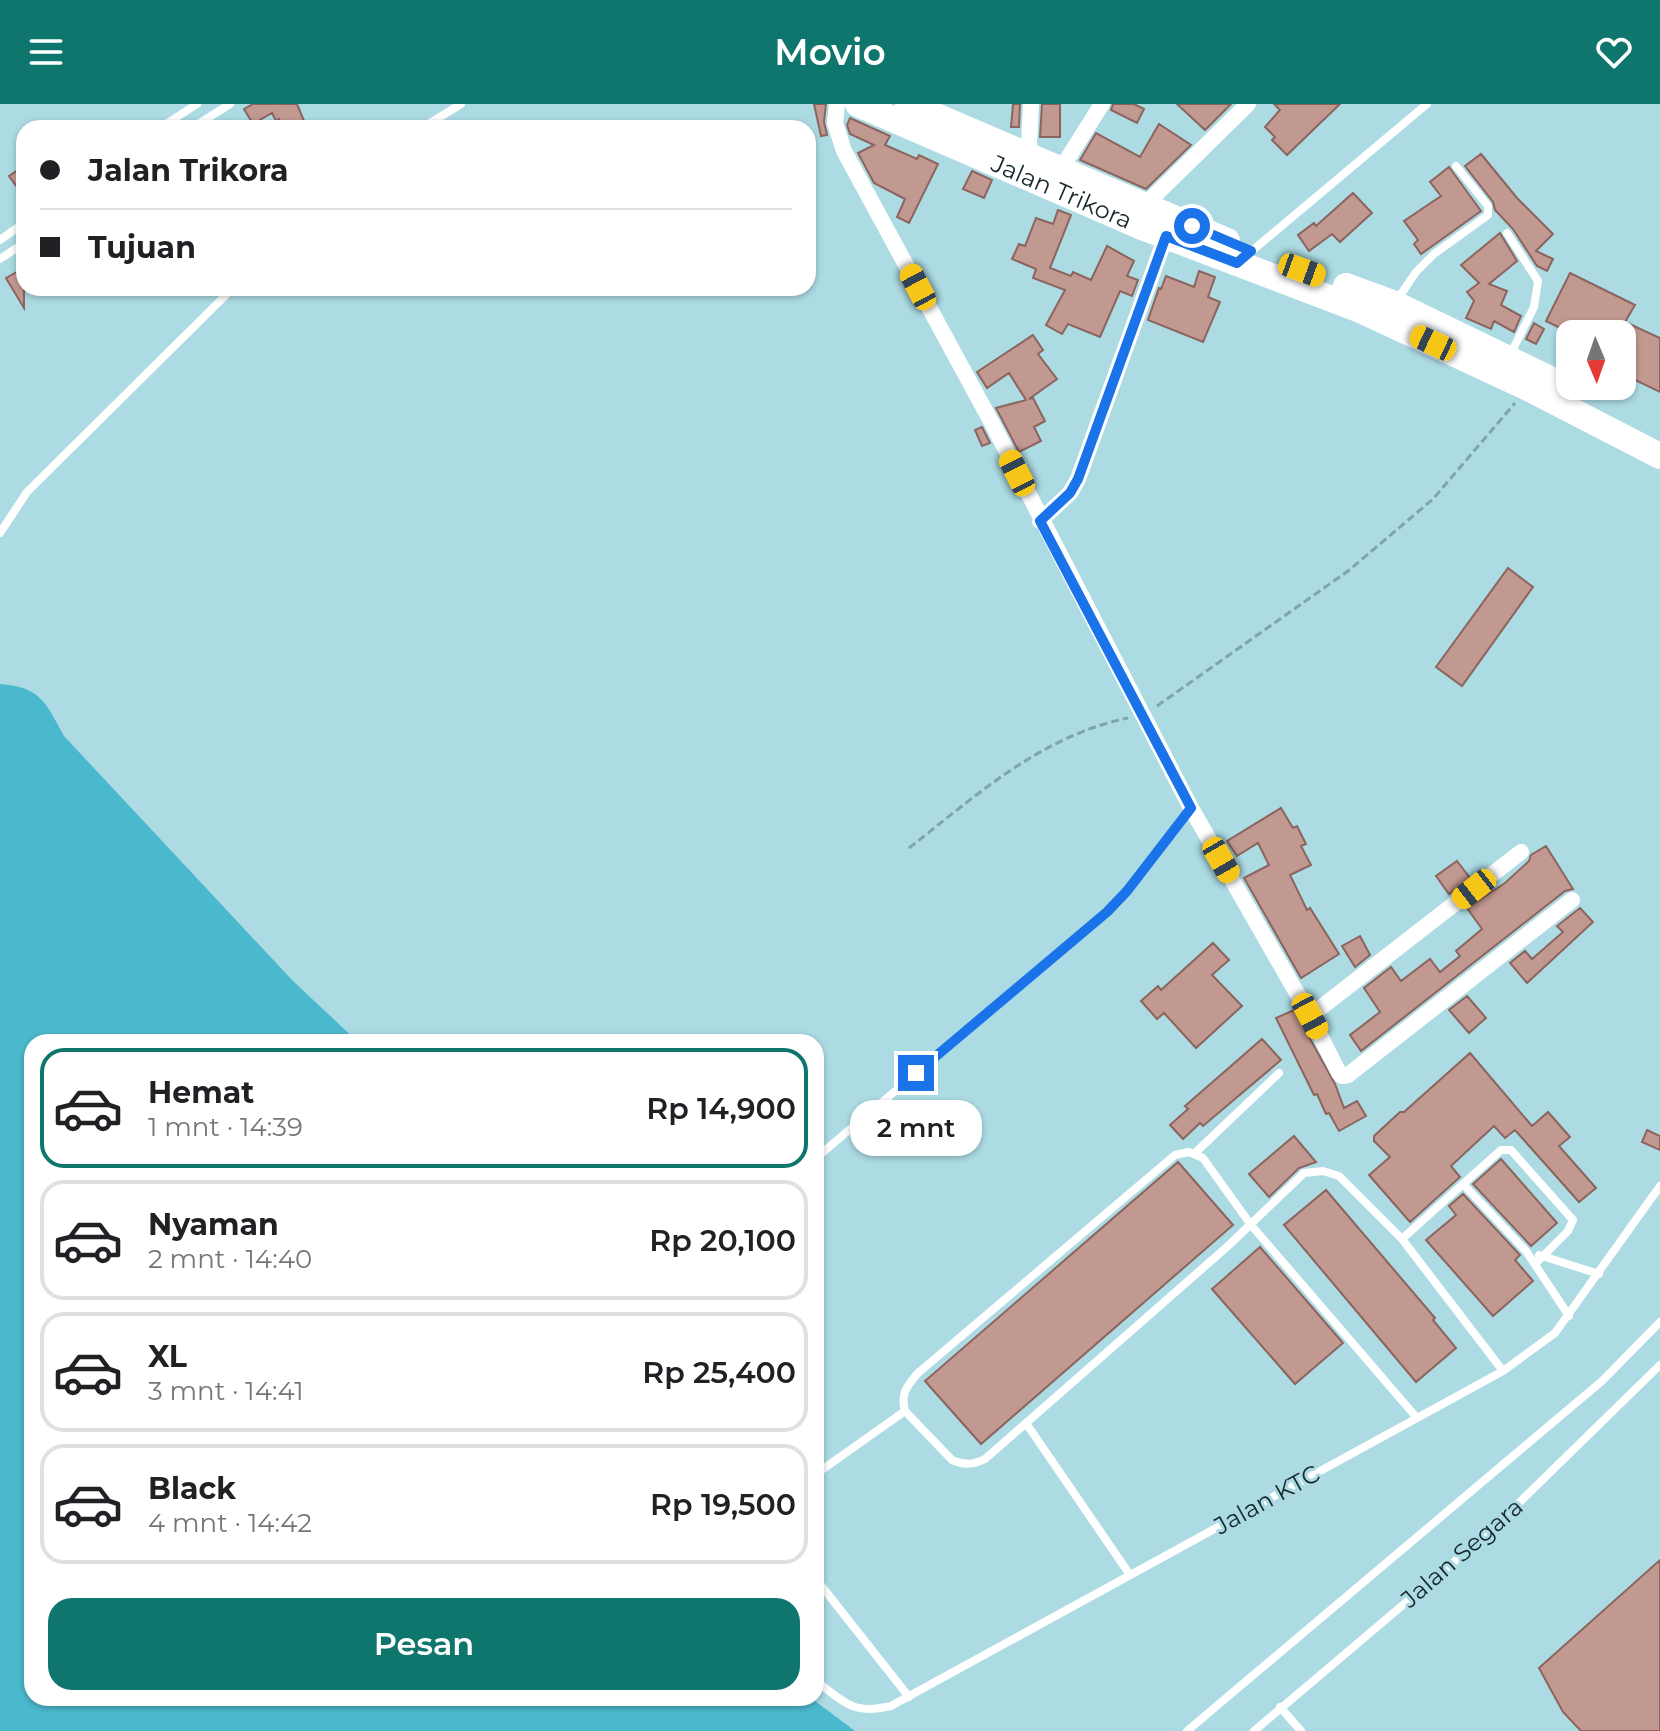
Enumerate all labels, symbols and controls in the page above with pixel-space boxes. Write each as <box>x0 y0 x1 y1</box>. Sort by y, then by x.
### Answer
icon: menu <box>24 30 68 74</box>
text: Movio <box>774 30 886 74</box>
icon: heart <box>1592 30 1636 74</box>
street label: Jalan Trikora <box>986 148 1137 235</box>
text: Jalan Trikora <box>88 152 288 189</box>
route start <box>1174 208 1210 244</box>
text: Tujuan <box>88 229 196 266</box>
car <box>1275 251 1329 289</box>
car <box>896 260 940 314</box>
north arrow <box>1556 320 1636 400</box>
map controls <box>1556 320 1636 400</box>
car <box>1406 322 1460 364</box>
car <box>995 446 1039 500</box>
car <box>1199 833 1243 887</box>
car <box>1448 865 1500 913</box>
car <box>1288 989 1332 1043</box>
route end <box>898 1055 934 1091</box>
icon: car <box>52 1072 124 1144</box>
text: Hemat <box>148 1074 254 1111</box>
text: Rp 14,900 <box>646 1090 796 1127</box>
callout: 2 mnt <box>850 1101 982 1157</box>
text: 1 mnt · 14:39 <box>148 1111 303 1143</box>
text: 2 mnt <box>877 1112 955 1144</box>
icon: car <box>52 1204 124 1276</box>
text: Nyaman <box>148 1206 279 1243</box>
text: Rp 20,100 <box>649 1222 796 1259</box>
text: 2 mnt · 14:40 <box>148 1243 312 1275</box>
icon: car <box>52 1336 124 1408</box>
text: XL <box>148 1338 187 1375</box>
text: Rp 25,400 <box>642 1354 796 1391</box>
text: 3 mnt · 14:41 <box>148 1375 304 1407</box>
street label: Jalan KTC <box>1208 1459 1325 1541</box>
icon: car <box>52 1468 124 1540</box>
text: Black <box>148 1470 236 1507</box>
text: Rp 19,500 <box>650 1486 796 1523</box>
street label: Jalan Segara <box>1394 1492 1529 1614</box>
text: 4 mnt · 14:42 <box>148 1507 312 1539</box>
button: Pesan <box>48 1598 800 1690</box>

